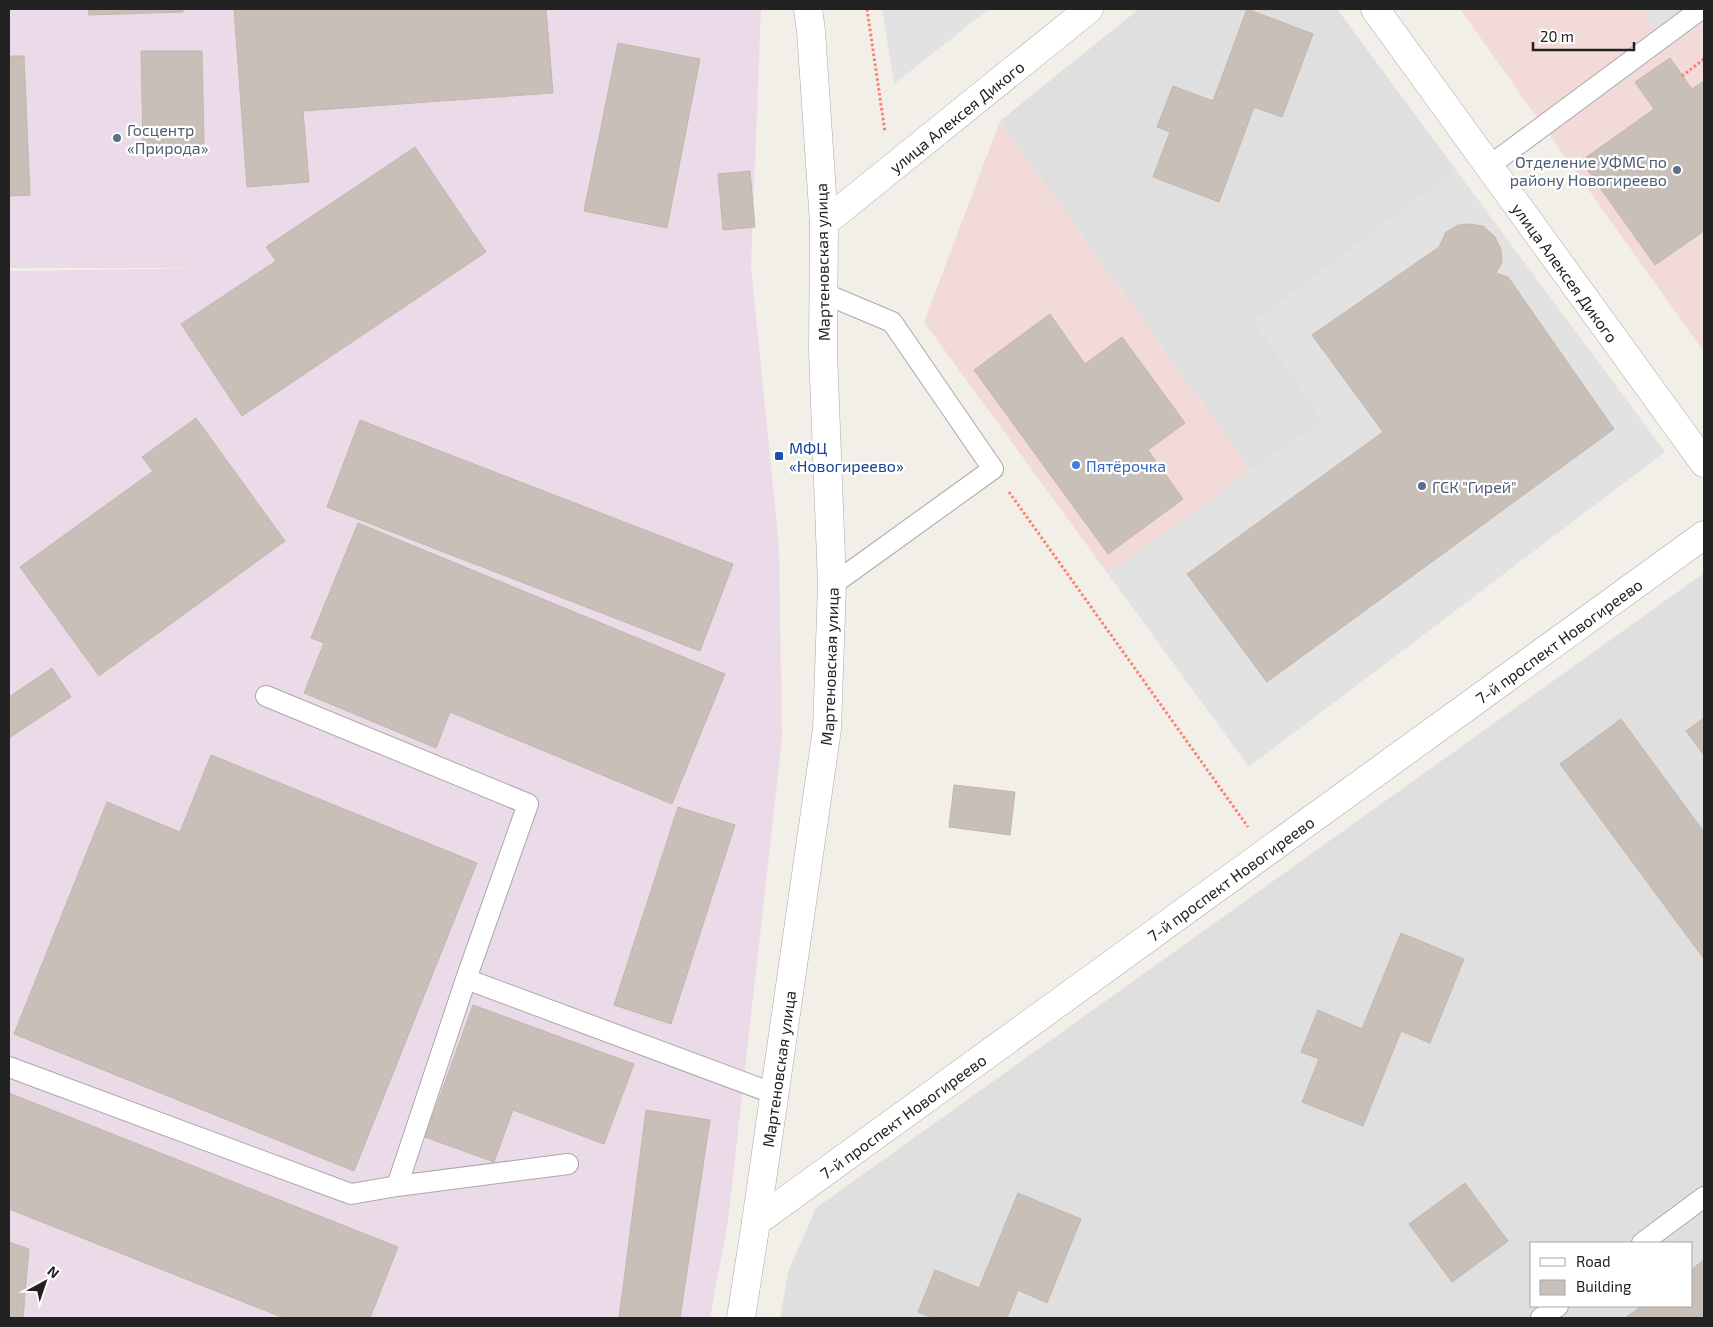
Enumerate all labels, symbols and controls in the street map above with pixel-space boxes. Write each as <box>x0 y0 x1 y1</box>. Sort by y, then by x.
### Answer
scale bar <box>1533 20 1634 52</box>
text: 20 m <box>1540 27 1574 45</box>
street label: улица Алексея Дикого <box>885 56 1027 177</box>
place label: Госцентр «Природа» <box>127 120 209 157</box>
marker: Госцентр «Природа» <box>111 132 123 144</box>
place label: Отделение УФМС по району Новогиреево <box>1510 152 1667 190</box>
marker: Отделение УФМС по району Новогиреево <box>1671 164 1683 176</box>
street label: Мартеновская улица <box>811 183 834 341</box>
street label: улица Алексея Дикого <box>1508 199 1623 346</box>
place label: МФЦ «Новогиреево» <box>789 438 904 475</box>
marker: МФЦ «Новогиреево» <box>773 450 785 462</box>
place label: Пятёрочка <box>1086 456 1166 475</box>
marker: Пятёрочка <box>1070 459 1082 471</box>
place label: ГСК "Гирей" <box>1432 477 1517 496</box>
marker: ГСК "Гирей" <box>1416 480 1428 492</box>
street label: 7-й проспект Новогиреево <box>1472 574 1645 707</box>
street label: Мартеновская улица <box>815 587 841 747</box>
street label: 7-й проспект Новогиреево <box>1144 812 1317 945</box>
street label: Мартеновская улица <box>757 989 799 1148</box>
street label: 7-й проспект Новогиреево <box>816 1049 989 1182</box>
legend <box>1530 1242 1693 1307</box>
text: Road <box>1576 1252 1611 1270</box>
north arrow <box>20 1257 70 1307</box>
text: N <box>44 1262 63 1281</box>
text: Building <box>1576 1277 1632 1295</box>

